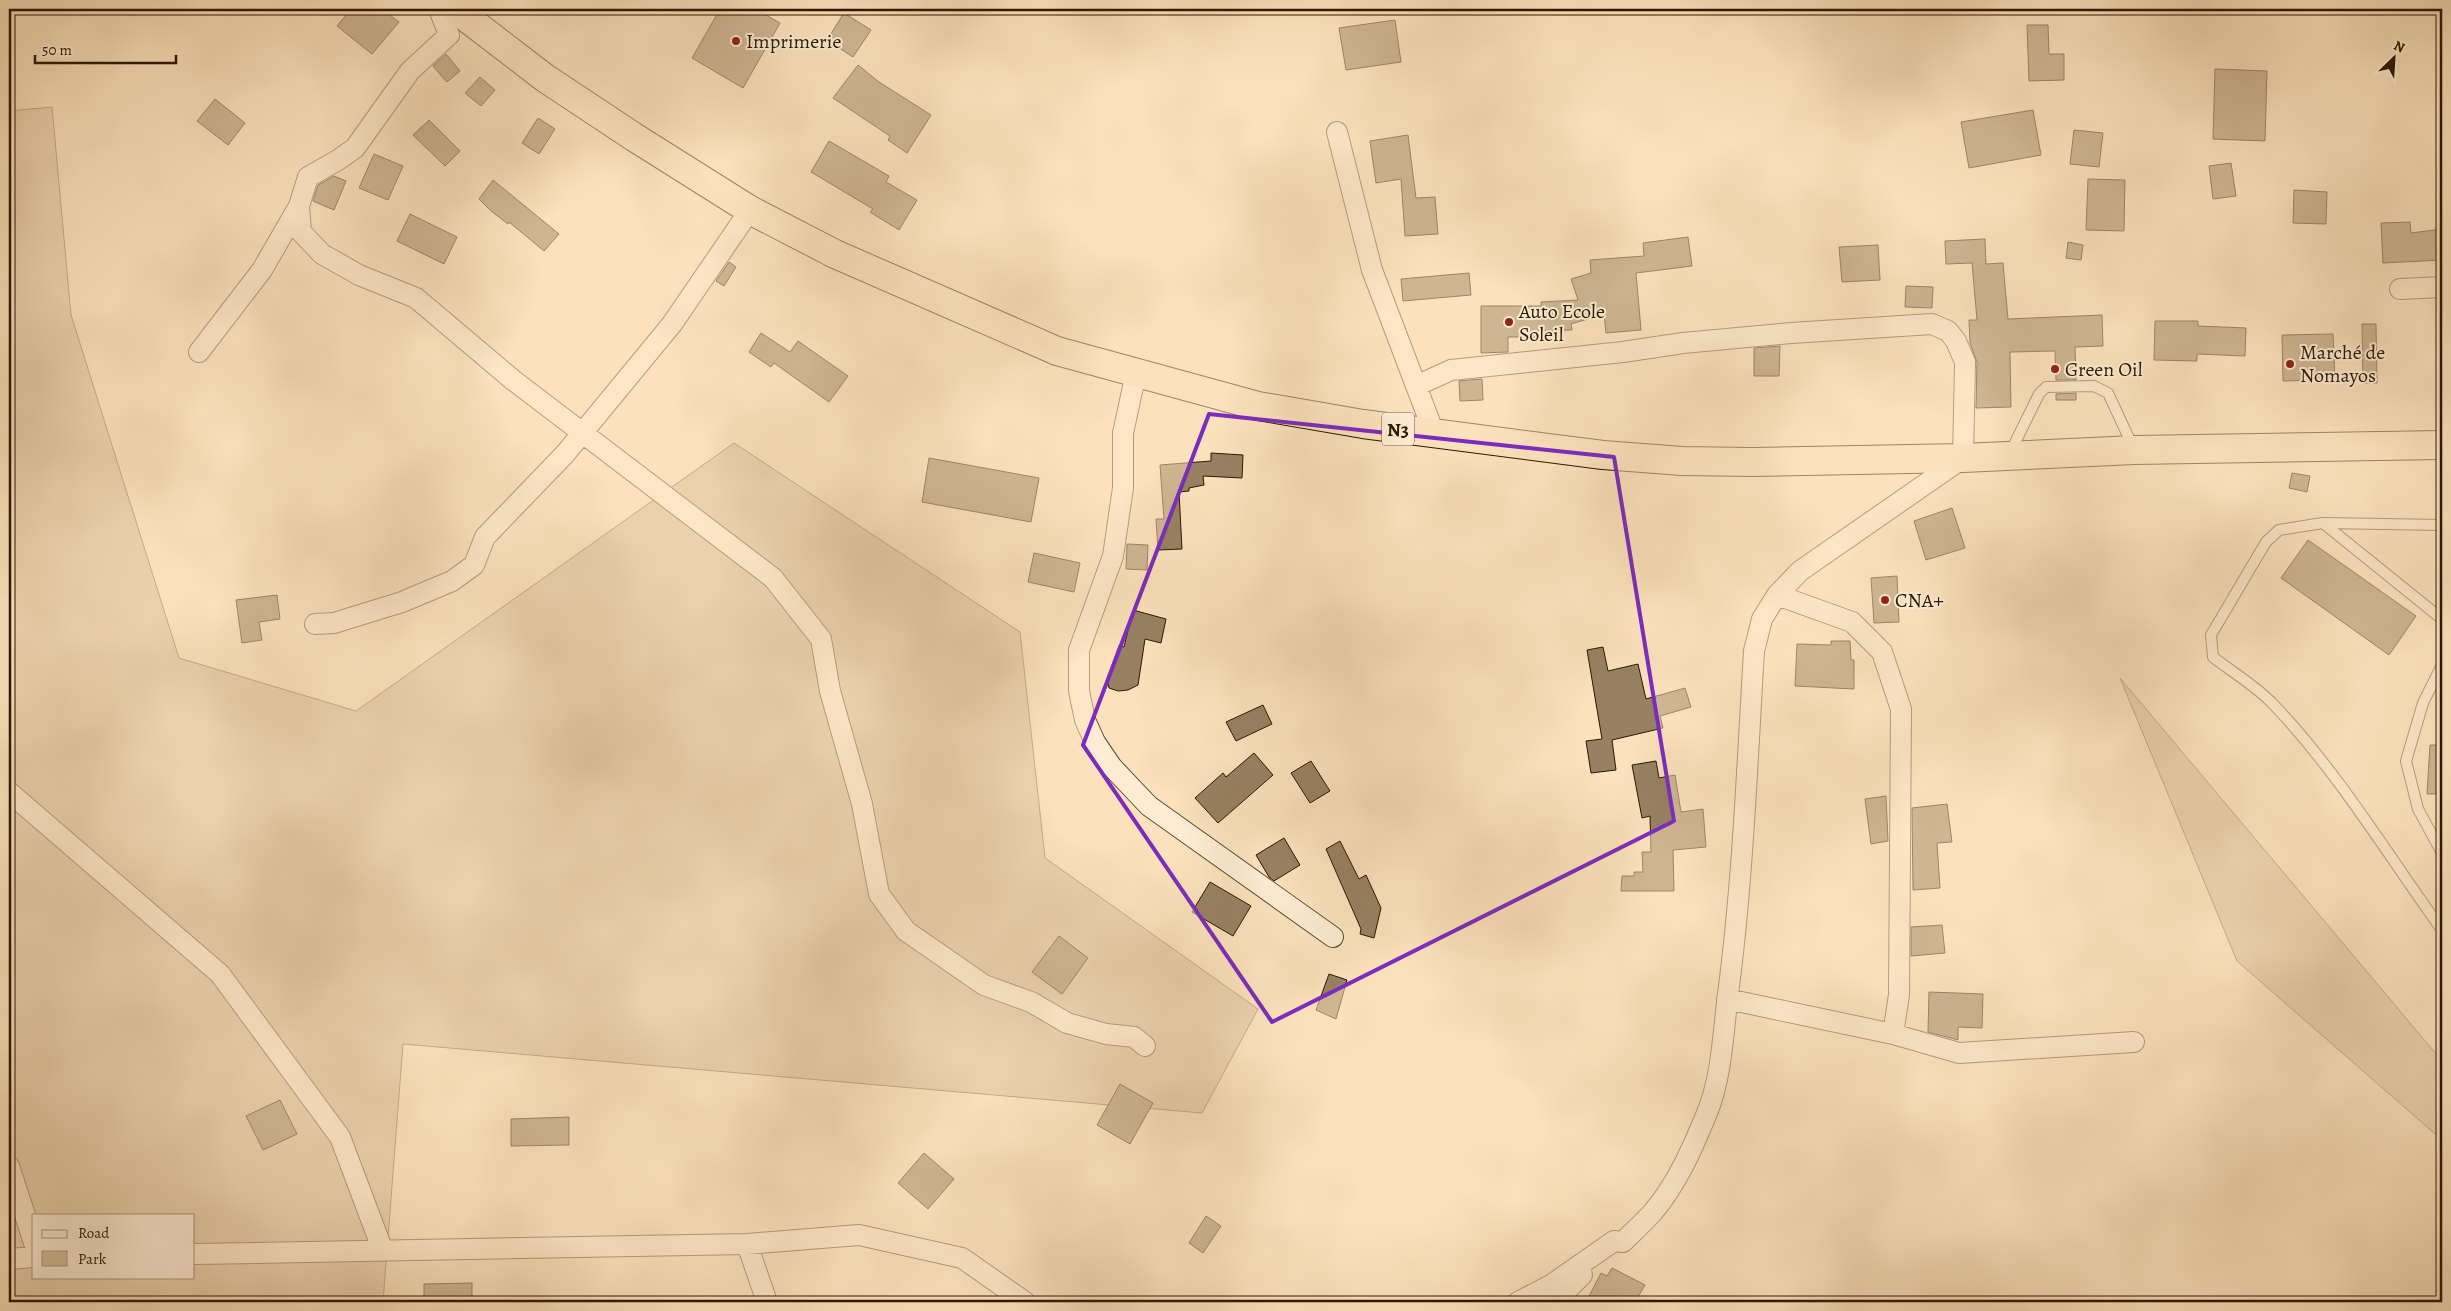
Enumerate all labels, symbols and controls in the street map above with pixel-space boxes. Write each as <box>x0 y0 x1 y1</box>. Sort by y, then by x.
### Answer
place label: Imprimerie <box>746 28 841 55</box>
scale bar <box>35 32 176 64</box>
north arrow <box>2368 32 2418 82</box>
marker: Imprimerie <box>730 35 742 47</box>
text: N <box>2391 36 2408 57</box>
text: 50 m <box>42 40 72 60</box>
place label: Auto Ecole Soleil <box>1518 298 1605 348</box>
marker: Auto Ecole Soleil <box>1503 316 1515 328</box>
place label: Marché de Nomayos <box>2300 339 2385 389</box>
place label: Green Oil <box>2065 356 2143 383</box>
marker: Marché de Nomayos <box>2284 358 2296 370</box>
marker: Green Oil <box>2049 363 2061 375</box>
road number: N3 <box>1382 412 1414 446</box>
place label: CNA+ <box>1895 587 1944 614</box>
marker: CNA+ <box>1879 594 1891 606</box>
legend <box>32 1214 195 1278</box>
text: Road <box>78 1223 110 1243</box>
text: Park <box>78 1249 107 1269</box>

